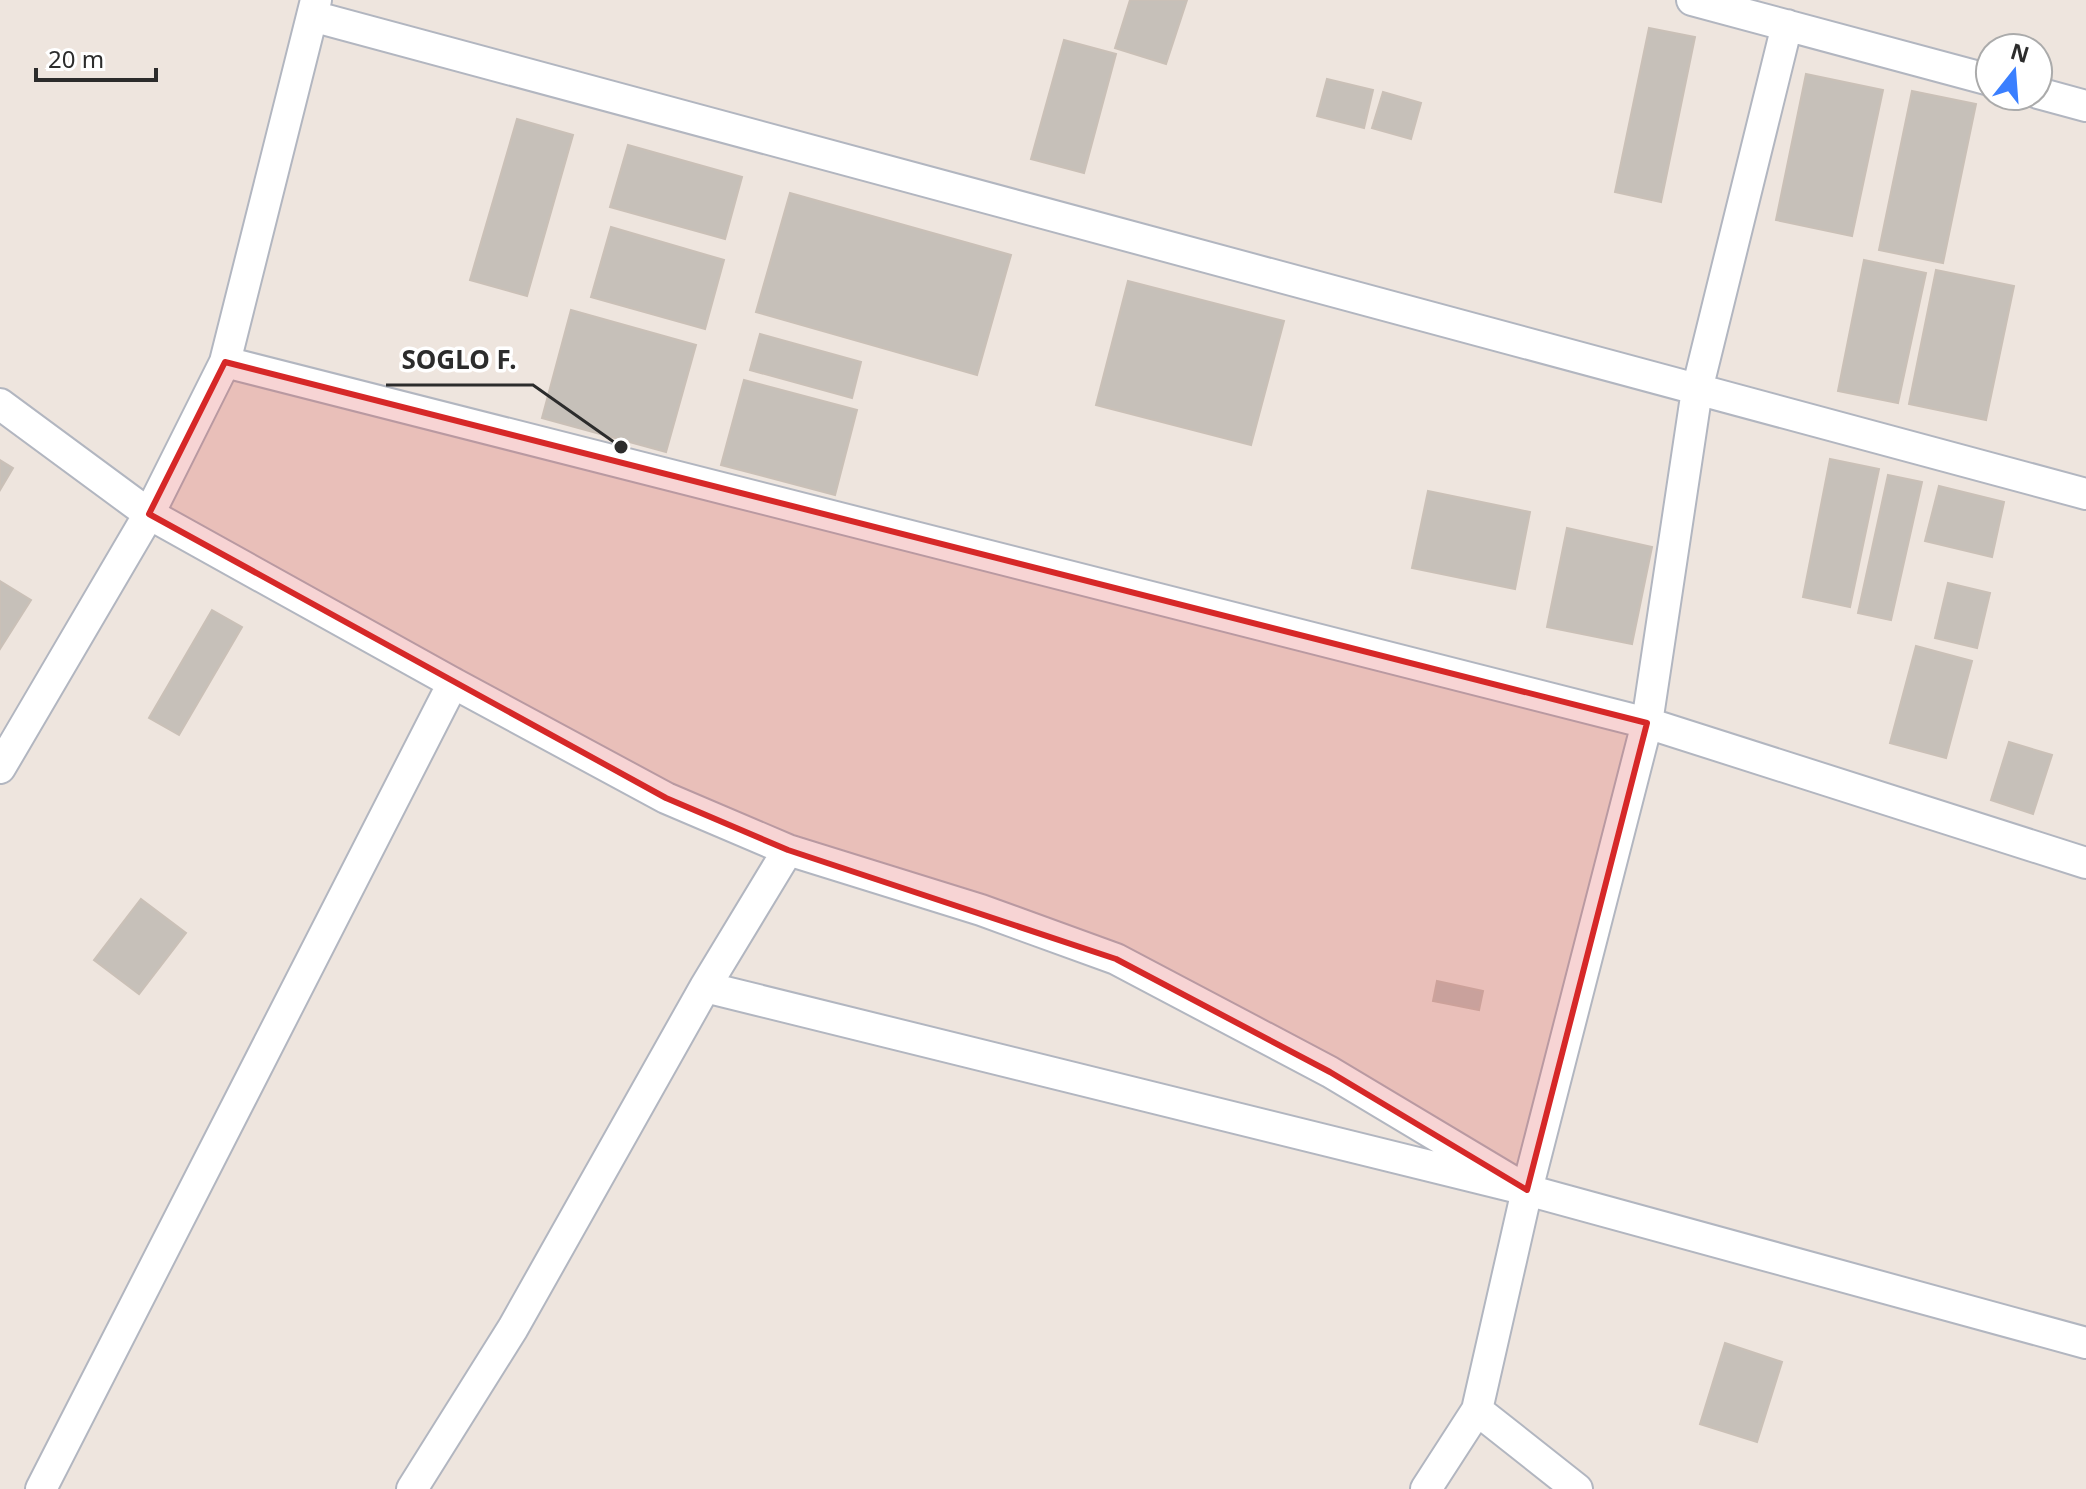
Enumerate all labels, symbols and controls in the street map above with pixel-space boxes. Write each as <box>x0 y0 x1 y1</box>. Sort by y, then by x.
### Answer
scale bar <box>36 32 156 82</box>
north arrow <box>1974 32 2054 112</box>
text: N <box>2007 35 2033 69</box>
text: 20 m <box>48 42 104 75</box>
callout: SOGLO F. <box>386 335 533 385</box>
text: SOGLO F. <box>401 341 517 377</box>

